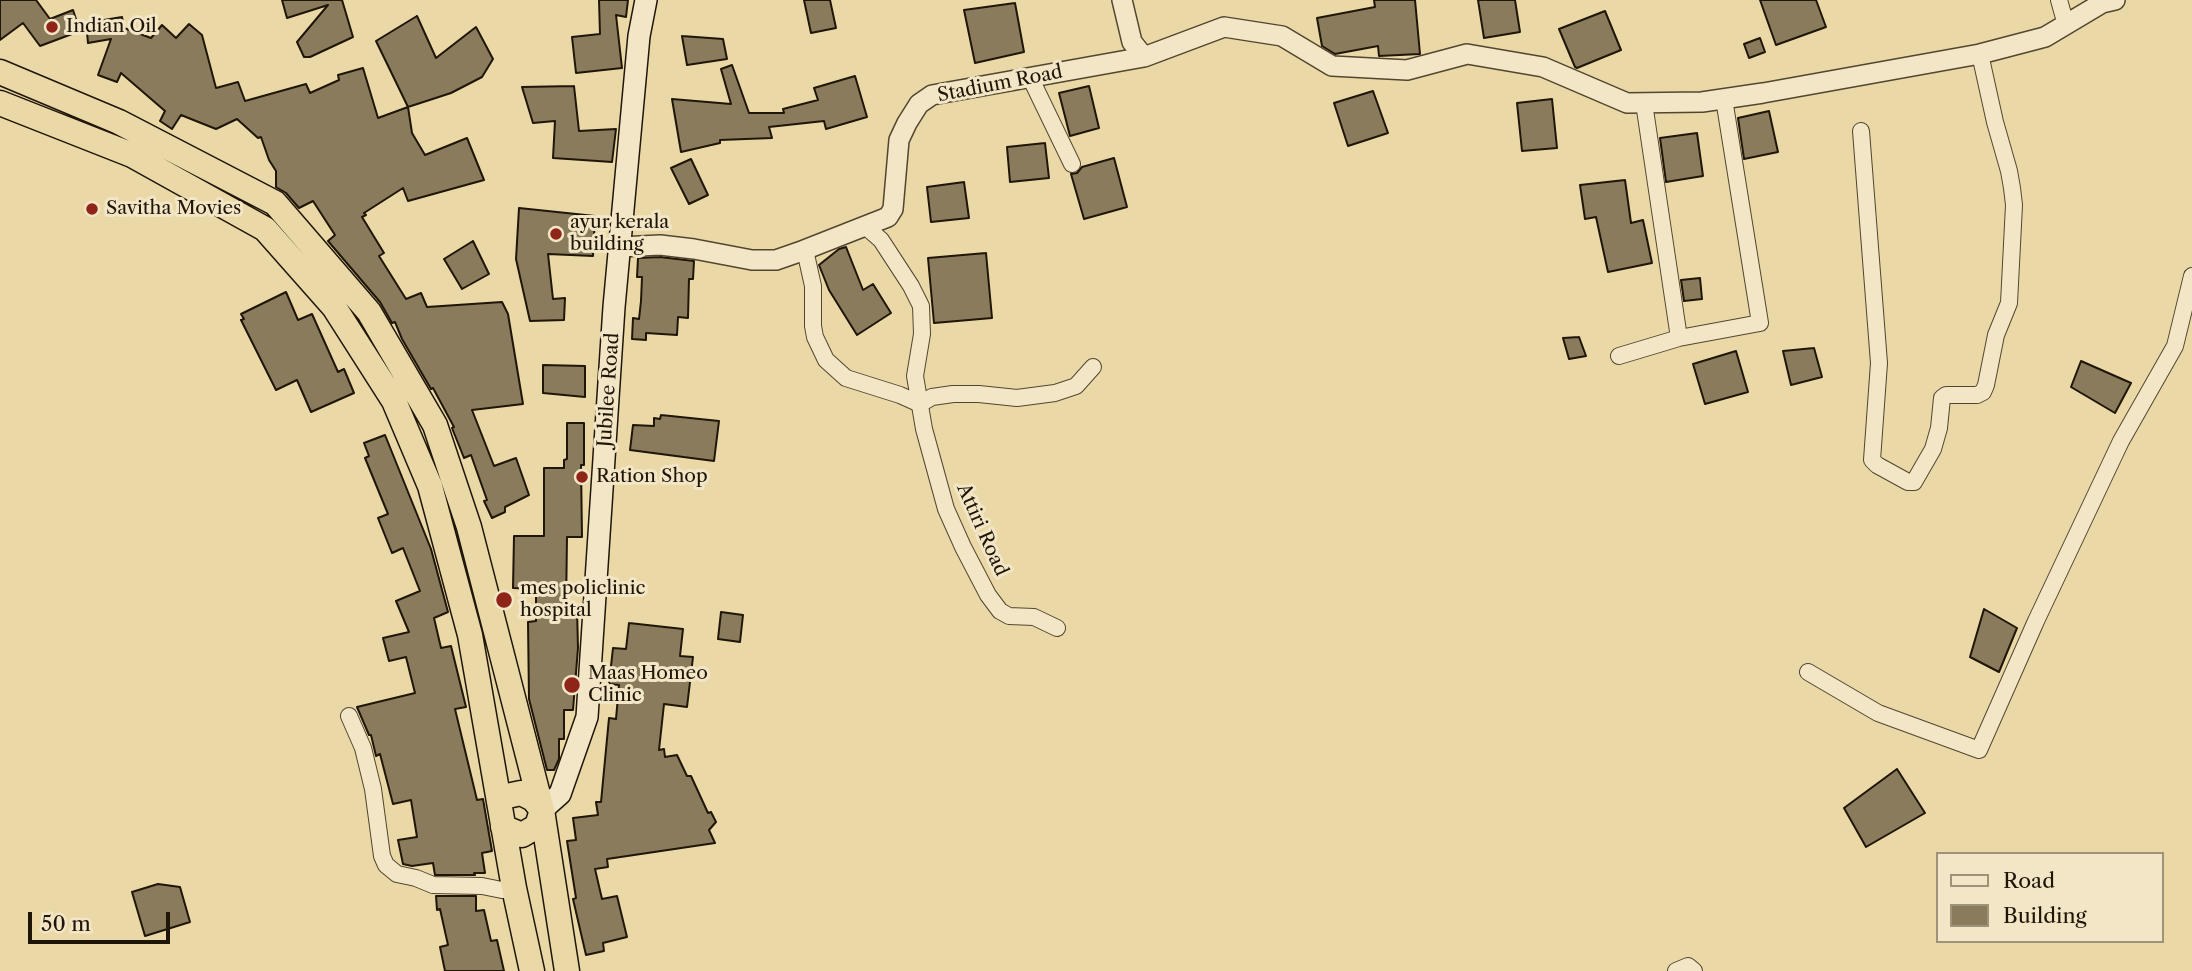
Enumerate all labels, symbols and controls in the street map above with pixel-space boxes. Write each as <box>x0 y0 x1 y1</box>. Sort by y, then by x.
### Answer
place label: Indian Oil <box>66 16 157 38</box>
marker: Indian Oil <box>44 19 60 35</box>
street label: Stadium Road <box>936 61 1064 107</box>
place label: Savitha Movies <box>106 198 241 220</box>
marker: Savitha Movies <box>84 201 100 217</box>
place label: ayur kerala building <box>570 212 669 256</box>
marker: ayur kerala building <box>548 226 564 242</box>
street label: Jubilee Road <box>594 332 624 448</box>
place label: Ration Shop <box>596 466 708 488</box>
marker: Ration Shop <box>574 469 590 485</box>
street label: Attiri Road <box>951 480 1013 580</box>
place label: mes policlinic hospital <box>520 578 646 622</box>
marker: mes policlinic hospital <box>494 590 514 610</box>
place label: Maas Homeo Clinic <box>588 663 708 707</box>
marker: Maas Homeo Clinic <box>562 675 582 695</box>
legend <box>1937 852 2164 943</box>
text: Road <box>2003 868 2055 893</box>
scale bar <box>32 898 173 942</box>
text: Building <box>2003 903 2087 928</box>
text: 50 m <box>41 911 91 936</box>

